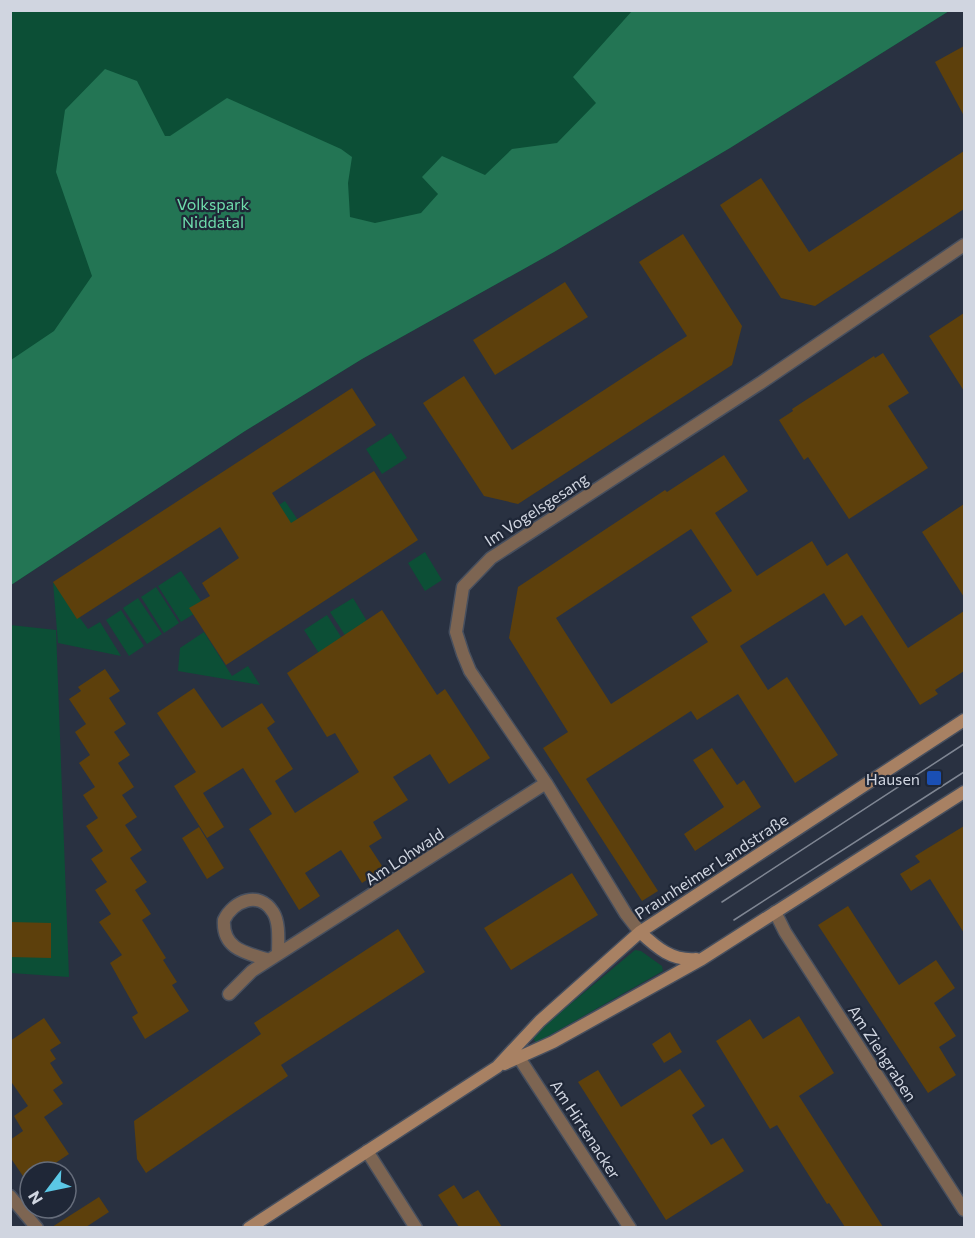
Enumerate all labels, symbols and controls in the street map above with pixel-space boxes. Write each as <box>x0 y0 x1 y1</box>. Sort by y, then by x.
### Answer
park label: Volkspark Niddatal <box>177 194 249 231</box>
street label: Im Vogelsgesang <box>481 468 592 550</box>
place label: Hausen <box>866 769 920 788</box>
marker: Hausen <box>925 769 943 787</box>
street label: Praunheimer Landstraße <box>631 809 791 923</box>
street label: Am Lohwald <box>361 823 447 889</box>
street label: Am Ziehgraben <box>845 1001 921 1105</box>
street label: Am Hirtenacker <box>547 1076 625 1183</box>
north arrow <box>18 1160 78 1220</box>
text: N <box>24 1188 46 1208</box>

